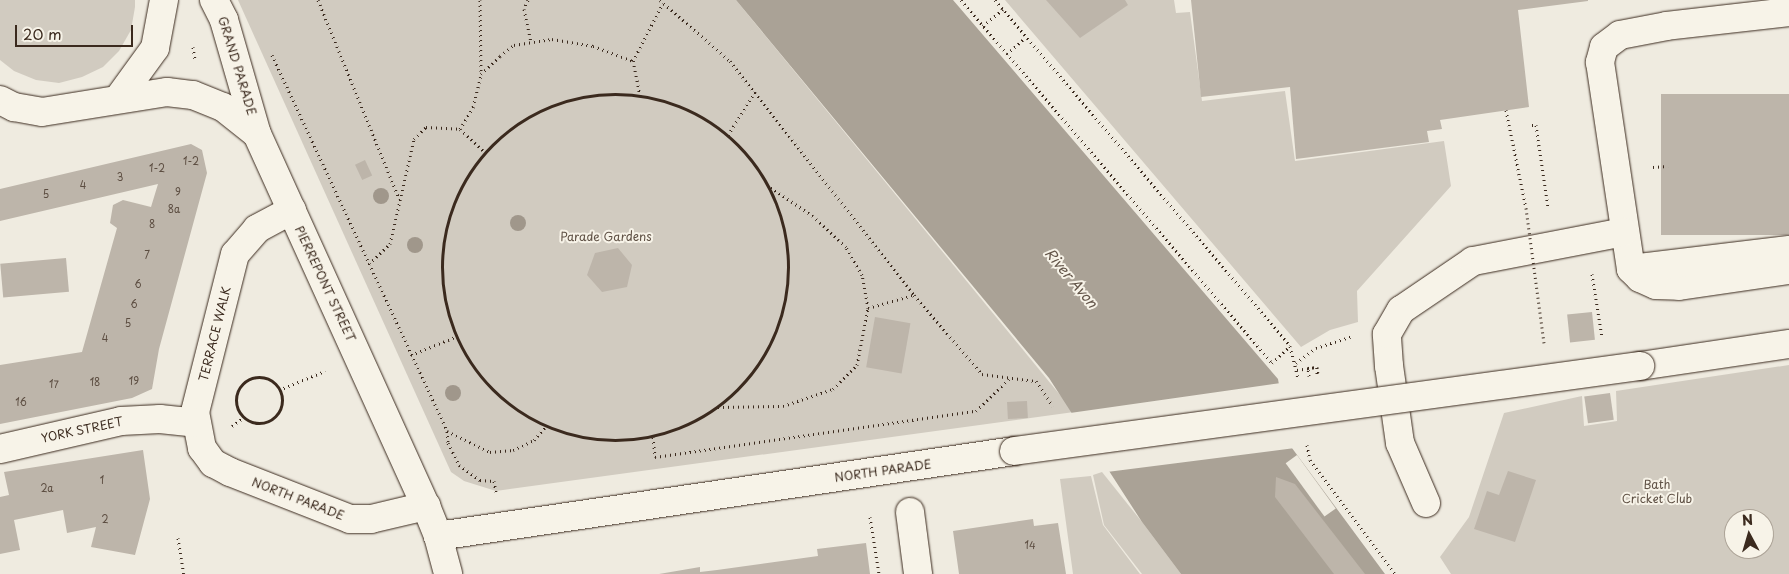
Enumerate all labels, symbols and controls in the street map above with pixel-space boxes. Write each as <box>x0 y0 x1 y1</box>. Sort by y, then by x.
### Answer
scale bar <box>18 15 135 47</box>
street label: GRAND PARADE <box>215 16 259 116</box>
text: 20 m <box>23 22 62 45</box>
house number: 1-2 <box>183 155 199 167</box>
house number: 1-2 <box>149 162 165 174</box>
house number: 3 <box>117 171 123 183</box>
house number: 4 <box>80 179 86 191</box>
house number: 9 <box>175 186 181 198</box>
house number: 5 <box>43 188 49 200</box>
house number: 8a <box>168 203 180 215</box>
house number: 8 <box>149 218 155 230</box>
street label: PIERREPONT STREET <box>292 223 358 345</box>
park label: Parade Gardens <box>560 230 652 244</box>
water label: River Avon <box>1041 245 1101 311</box>
house number: 7 <box>144 249 150 261</box>
house number: 6 <box>134 278 142 290</box>
street label: TERRACE WALK <box>196 285 234 383</box>
house number: 6 <box>130 298 138 310</box>
house number: 5 <box>125 317 131 329</box>
house number: 4 <box>102 332 108 344</box>
house number: 19 <box>129 375 139 387</box>
house number: 18 <box>90 376 100 388</box>
house number: 17 <box>49 378 59 390</box>
house number: 16 <box>15 396 27 408</box>
street label: YORK STREET <box>39 414 125 446</box>
street label: NORTH PARADE <box>833 457 933 485</box>
house number: 1 <box>100 474 104 486</box>
street label: NORTH PARADE <box>249 474 347 524</box>
park label: Bath Cricket Club <box>1621 478 1693 506</box>
house number: 2a <box>40 482 54 494</box>
north arrow <box>1724 509 1774 559</box>
text: N <box>1741 509 1754 531</box>
house number: 2 <box>101 513 109 525</box>
house number: 14 <box>1024 539 1036 551</box>

